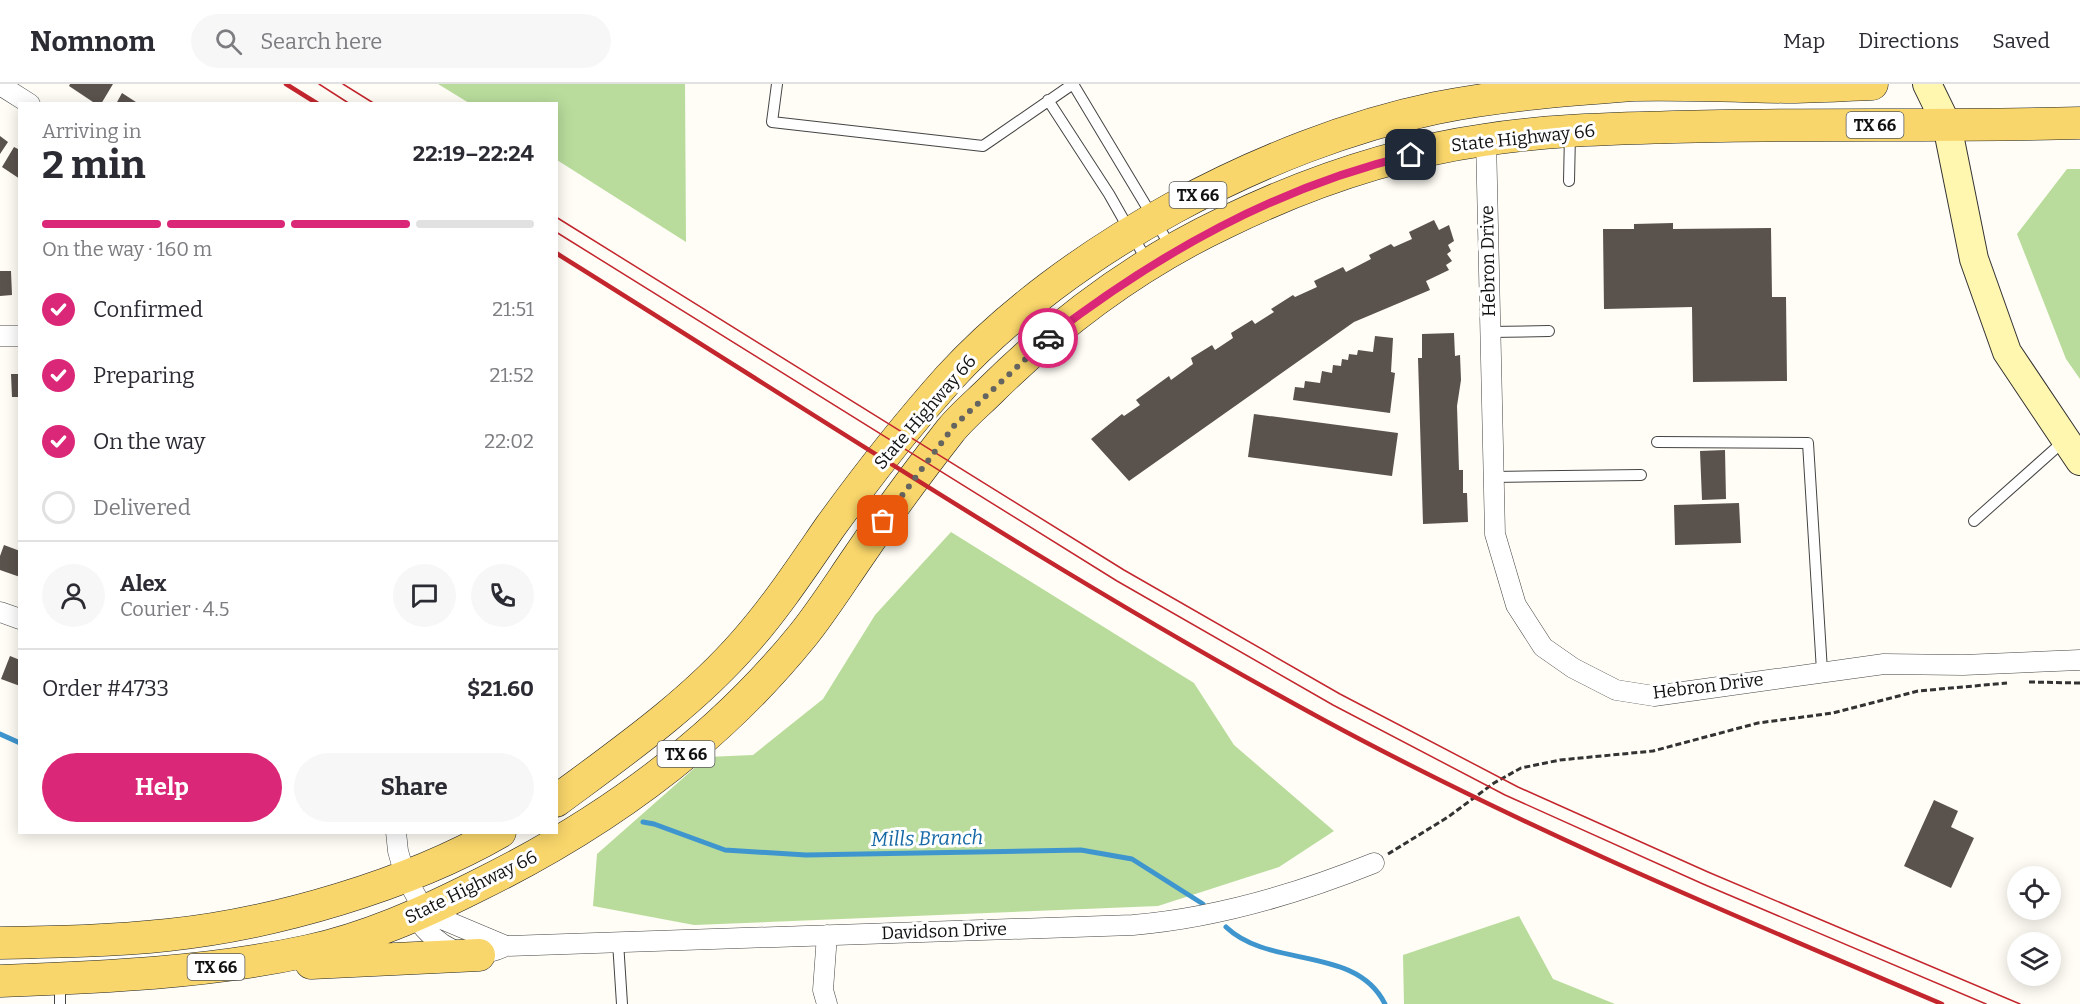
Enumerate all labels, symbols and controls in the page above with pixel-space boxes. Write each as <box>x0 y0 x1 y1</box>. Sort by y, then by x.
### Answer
search box <box>191 14 611 68</box>
text: Nomnom <box>30 25 155 58</box>
icon: search <box>212 25 245 58</box>
text: Search here <box>260 28 382 55</box>
text: Map <box>1783 28 1825 54</box>
text: Directions <box>1858 28 1959 54</box>
text: Saved <box>1992 28 2050 54</box>
road number: TX 66 <box>1846 112 1904 138</box>
text: Arriving in <box>42 119 141 143</box>
street label: State Highway 66 <box>1450 120 1596 156</box>
pin <box>1385 129 1436 180</box>
icon: home <box>1394 138 1427 171</box>
text: 22:19–22:24 <box>413 140 534 167</box>
text: 2 min <box>42 142 146 188</box>
road number: TX 66 <box>1170 182 1226 208</box>
street label: Hebron Drive <box>1476 205 1500 317</box>
text: On the way · 160 m <box>42 237 212 261</box>
icon: check <box>42 293 75 326</box>
text: Confirmed <box>93 296 203 323</box>
text: 21:51 <box>492 297 534 321</box>
courier <box>1018 308 1078 368</box>
icon: car <box>1032 322 1065 355</box>
street label: State Highway 66 <box>869 350 981 474</box>
icon: check <box>42 359 75 392</box>
text: Preparing <box>93 362 195 389</box>
text: 21:52 <box>490 363 534 387</box>
icon: check <box>42 425 75 458</box>
text: On the way <box>93 428 205 455</box>
text: 22:02 <box>484 429 534 453</box>
text: Delivered <box>93 494 191 521</box>
pin <box>857 495 908 546</box>
icon: bag <box>866 504 899 537</box>
button: person <box>42 564 105 627</box>
button: chat <box>393 564 456 627</box>
button: phone <box>471 564 534 627</box>
text: Alex <box>120 570 166 597</box>
text: Courier · 4.5 <box>120 597 229 621</box>
street label: Hebron Drive <box>1651 668 1765 704</box>
text: Order #4733 <box>42 675 169 702</box>
text: $21.60 <box>467 675 534 702</box>
road number: TX 66 <box>658 741 714 767</box>
button: Help <box>42 753 282 822</box>
button: Share <box>294 753 534 822</box>
water label: Mills Branch <box>871 825 983 851</box>
street label: State Highway 66 <box>401 845 541 929</box>
map controls <box>2007 866 2061 986</box>
button: locate <box>2007 866 2061 920</box>
street label: Davidson Drive <box>881 918 1007 944</box>
button: layers <box>2007 932 2061 986</box>
road number: TX 66 <box>188 954 244 980</box>

